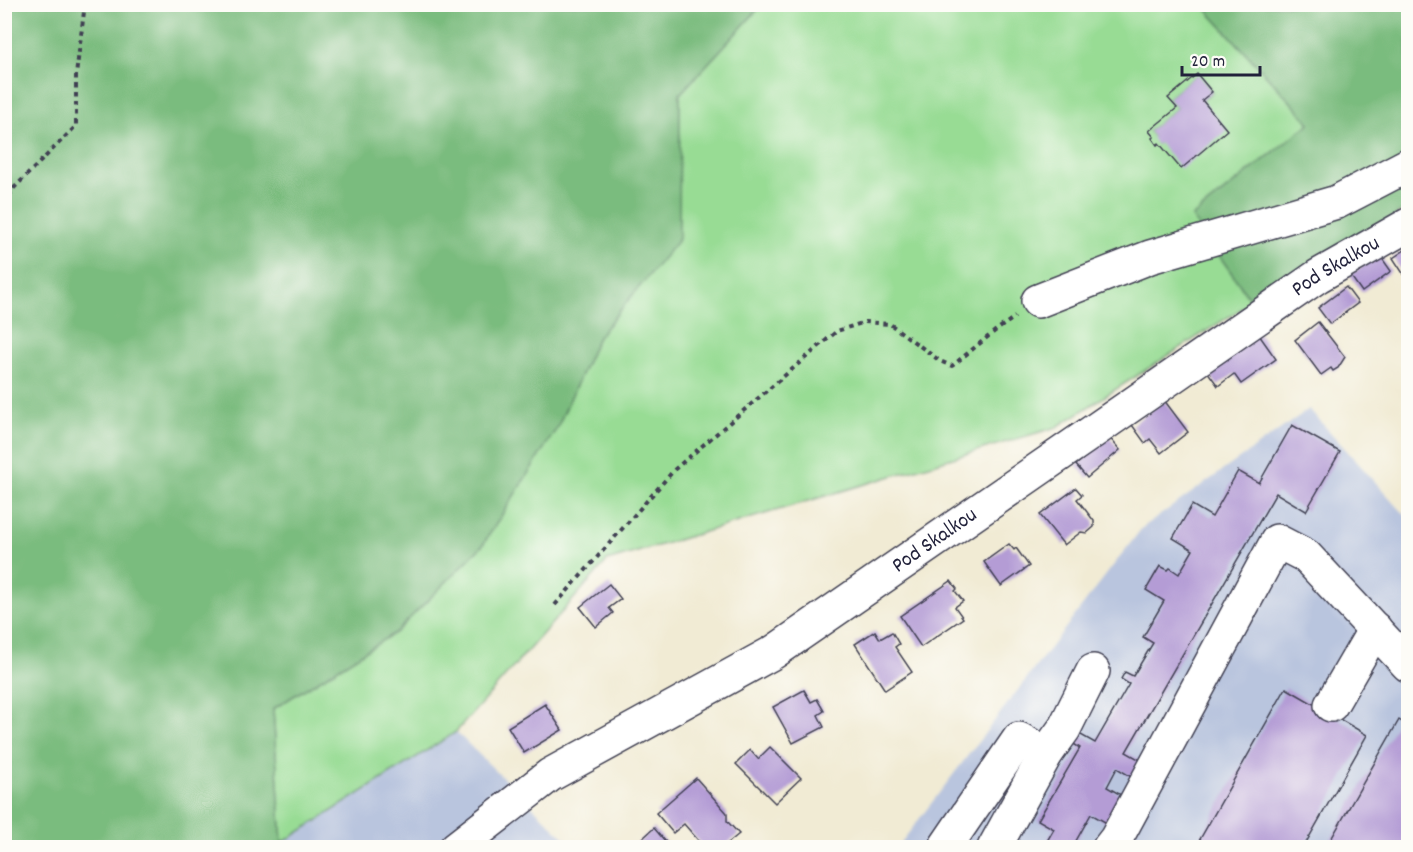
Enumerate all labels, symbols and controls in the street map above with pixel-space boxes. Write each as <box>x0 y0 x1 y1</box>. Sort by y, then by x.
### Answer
scale bar <box>1182 39 1260 77</box>
text: 20 m <box>1191 50 1225 75</box>
street label: Pod Skalkou <box>1286 228 1386 305</box>
street label: Pod Skalkou <box>886 500 984 581</box>

